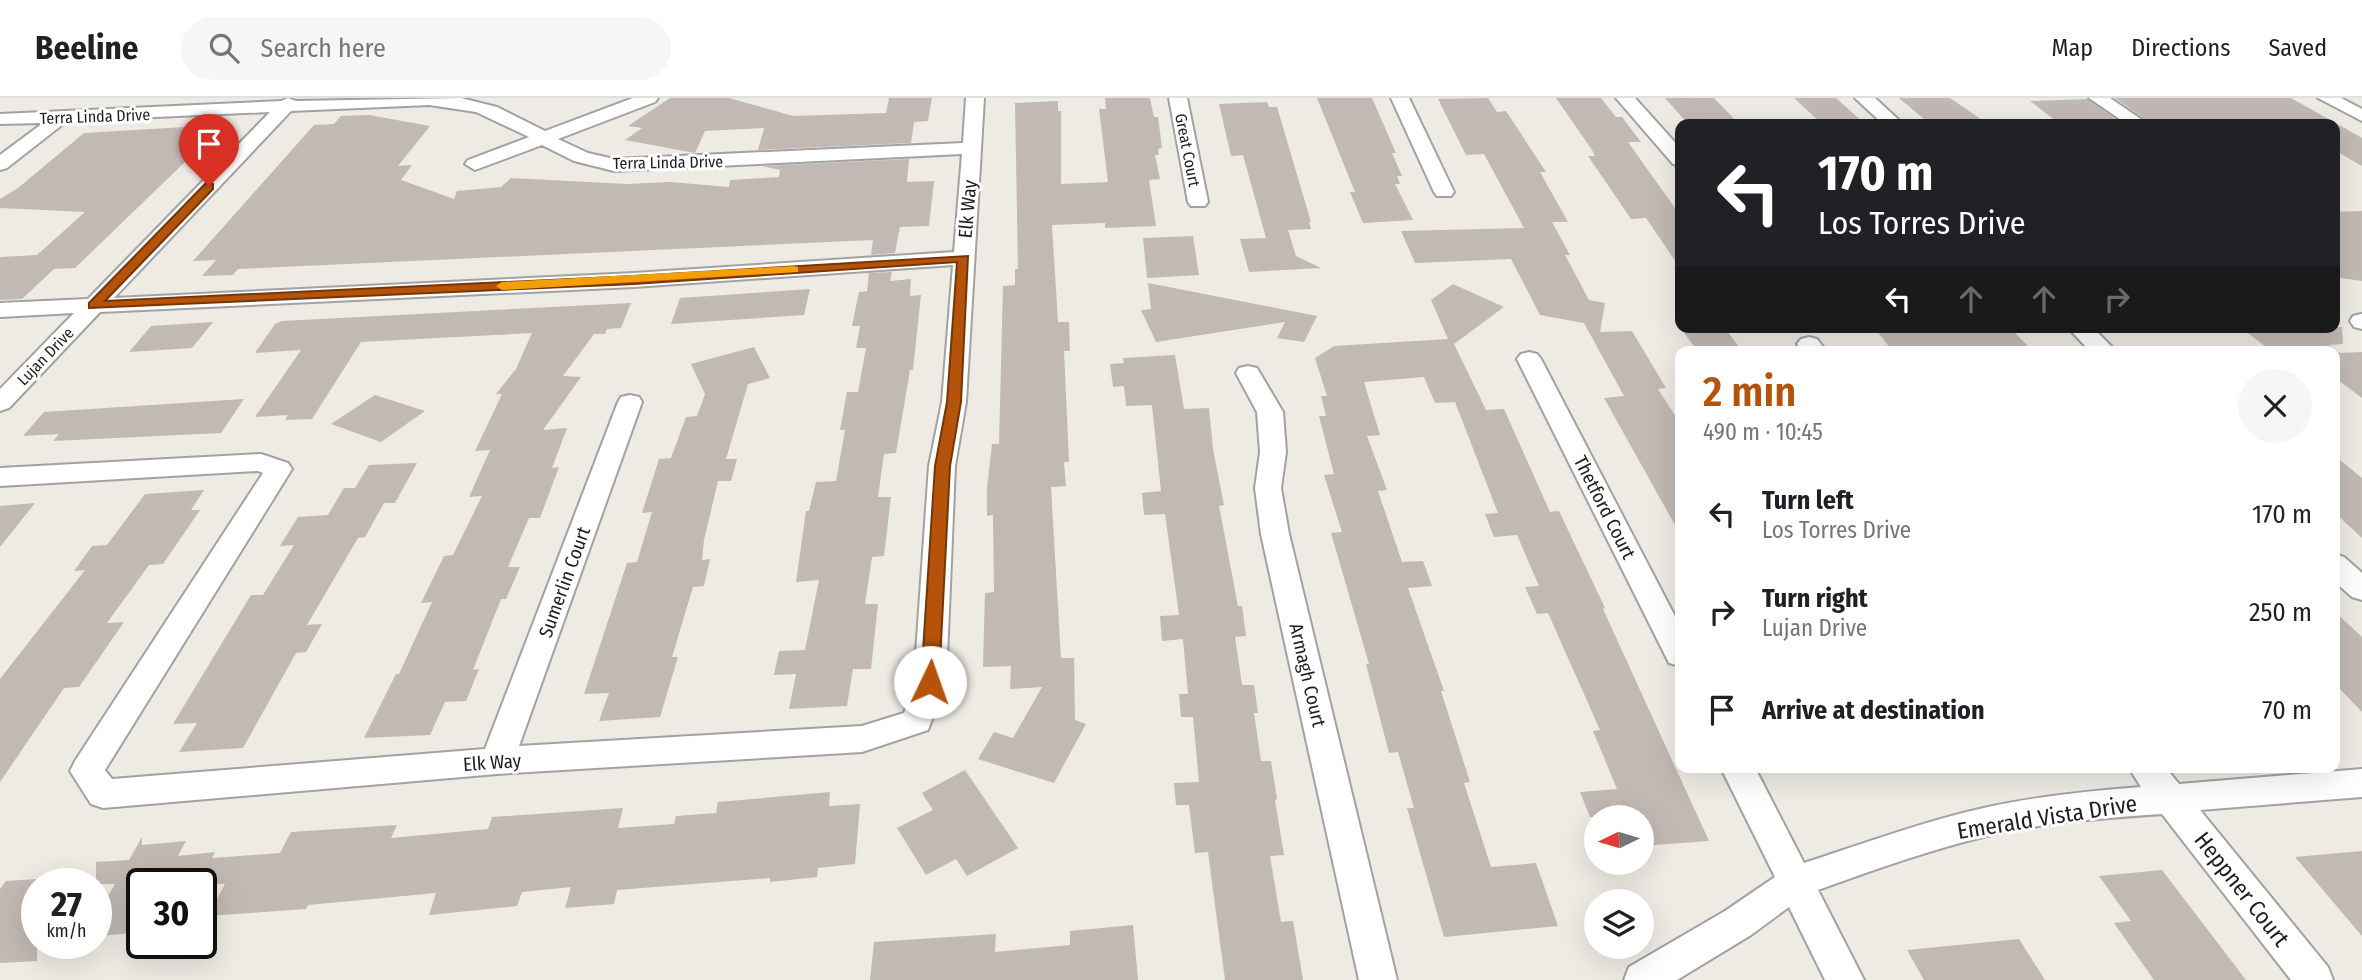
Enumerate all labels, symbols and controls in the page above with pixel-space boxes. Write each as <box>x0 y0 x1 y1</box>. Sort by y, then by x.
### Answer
search box <box>181 17 671 80</box>
text: Beeline <box>35 28 139 68</box>
icon: search <box>205 29 243 67</box>
text: Search here <box>261 33 386 64</box>
text: Map <box>2052 34 2093 62</box>
text: Directions <box>2131 34 2230 62</box>
text: Saved <box>2268 34 2327 62</box>
street label: Terra Linda Drive <box>40 105 151 128</box>
street label: Great Court <box>1171 112 1204 189</box>
pin <box>179 114 239 186</box>
icon: arrive <box>190 125 228 163</box>
text: 170 m <box>1818 144 1934 203</box>
icon: left <box>1703 147 1794 238</box>
street label: Terra Linda Drive <box>613 152 723 173</box>
street label: Elk Way <box>954 178 982 239</box>
text: Los Torres Drive <box>1818 204 2026 242</box>
icon: left <box>1879 280 1917 318</box>
icon: ahead <box>1952 280 1990 318</box>
icon: ahead <box>2025 280 2063 318</box>
icon: right <box>2098 280 2136 318</box>
street label: Lujan Drive <box>13 323 78 389</box>
text: 2 min <box>1703 367 1796 417</box>
button: close <box>2238 369 2312 443</box>
text: 490 m · 10:45 <box>1703 418 1823 446</box>
street label: Thetford Court <box>1569 452 1641 563</box>
text: Turn left <box>1762 485 1854 516</box>
icon: left <box>1703 495 1741 533</box>
text: 170 m <box>2252 499 2312 530</box>
text: Los Torres Drive <box>1762 516 1911 544</box>
street label: Sumerlin Court <box>534 523 595 641</box>
text: Turn right <box>1762 583 1868 614</box>
icon: right <box>1703 593 1741 631</box>
text: 250 m <box>2249 597 2312 628</box>
text: Lujan Drive <box>1762 614 1867 642</box>
street label: Armagh Court <box>1284 621 1331 730</box>
position arrow <box>893 645 967 719</box>
icon: arrive <box>1703 691 1741 729</box>
text: Arrive at destination <box>1762 695 1985 726</box>
text: 70 m <box>2262 695 2312 726</box>
street label: Elk Way <box>462 749 522 776</box>
street label: Emerald Vista Drive <box>1955 789 2139 845</box>
north arrow <box>1584 805 1654 875</box>
map controls <box>1584 805 1654 959</box>
street label: Heppner Court <box>2189 826 2296 952</box>
speed limit sign: 30 <box>126 868 217 959</box>
text: 27 <box>51 883 82 925</box>
button: layers <box>1584 889 1654 959</box>
text: km/h <box>46 920 87 942</box>

